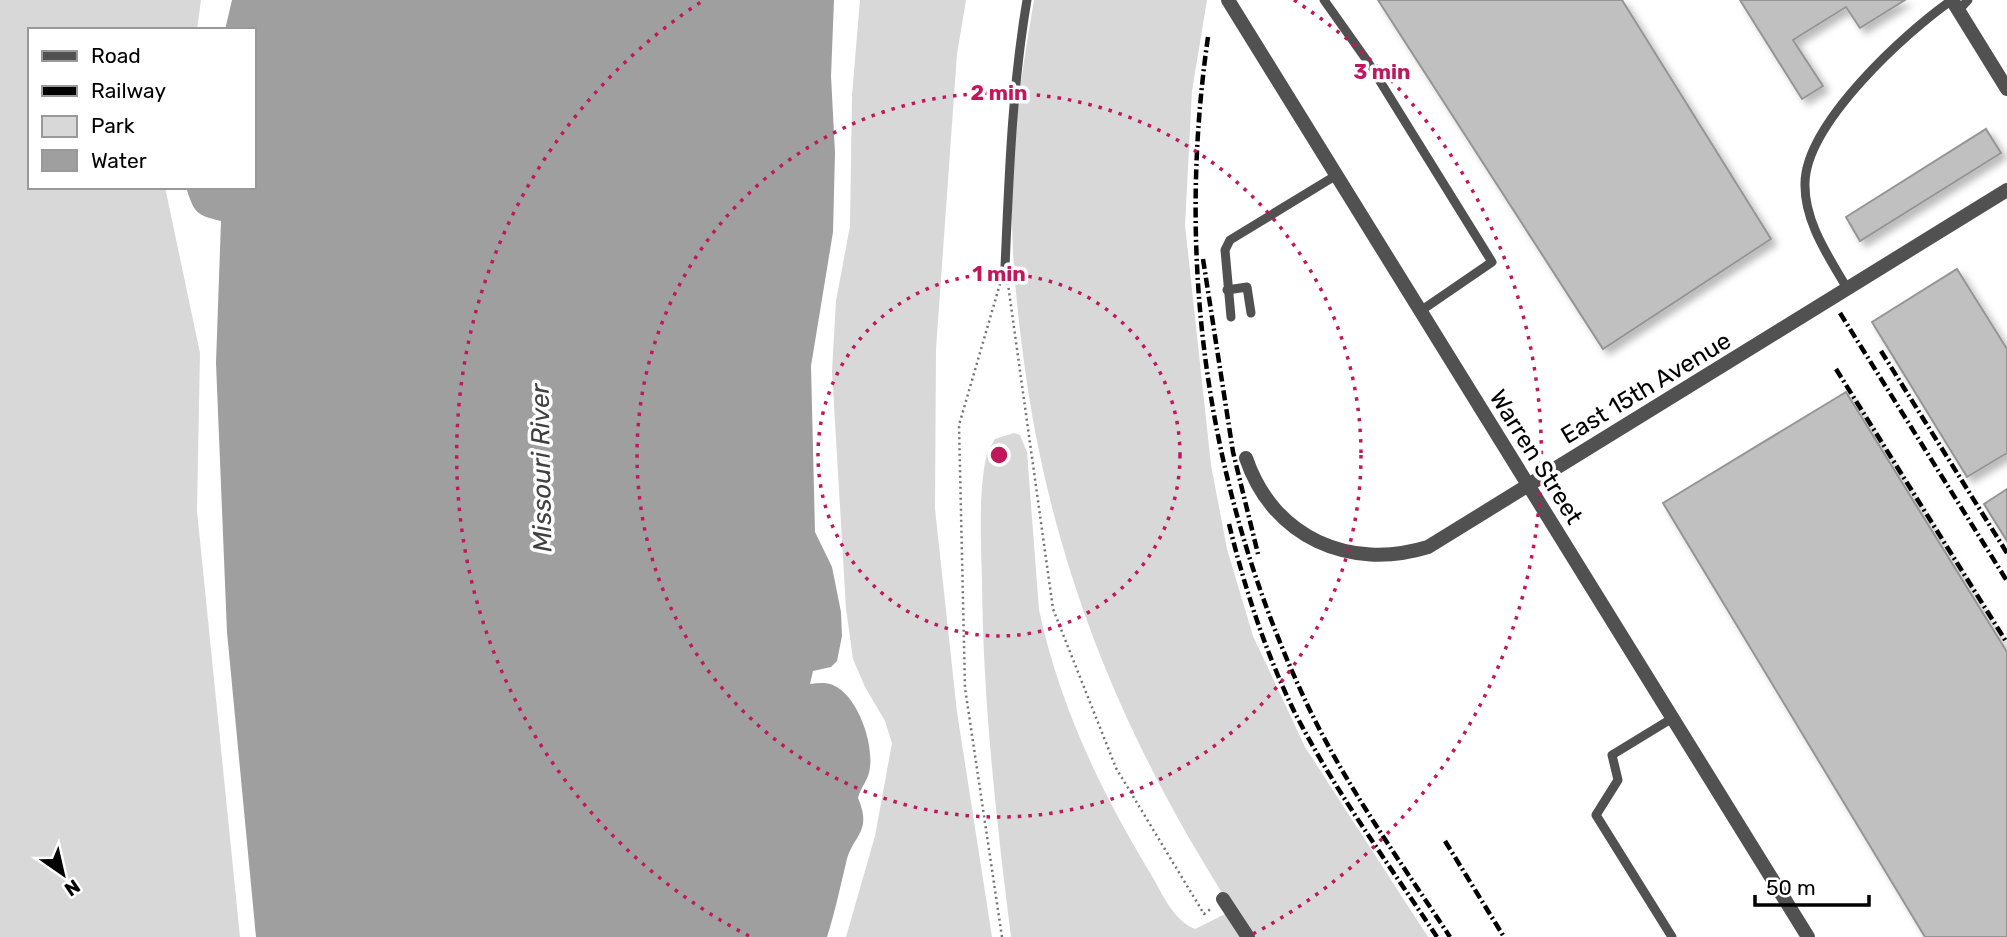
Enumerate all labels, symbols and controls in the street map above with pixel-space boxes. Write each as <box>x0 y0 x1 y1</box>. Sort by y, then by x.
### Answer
legend <box>28 28 256 189</box>
text: Road <box>91 43 141 68</box>
text: 3 min <box>1353 59 1411 84</box>
text: Railway <box>91 78 166 103</box>
text: 2 min <box>971 80 1027 105</box>
text: Park <box>91 113 135 138</box>
text: Water <box>91 148 147 173</box>
text: 1 min <box>972 261 1026 286</box>
street label: East 15th Avenue <box>1556 326 1736 450</box>
water label: Missouri River <box>525 382 558 553</box>
street label: Warren Street <box>1484 385 1588 529</box>
centre of rings <box>987 443 1011 467</box>
north arrow <box>28 839 98 909</box>
scale bar <box>1755 864 1869 908</box>
text: N <box>60 874 84 901</box>
text: 50 m <box>1766 875 1816 900</box>

